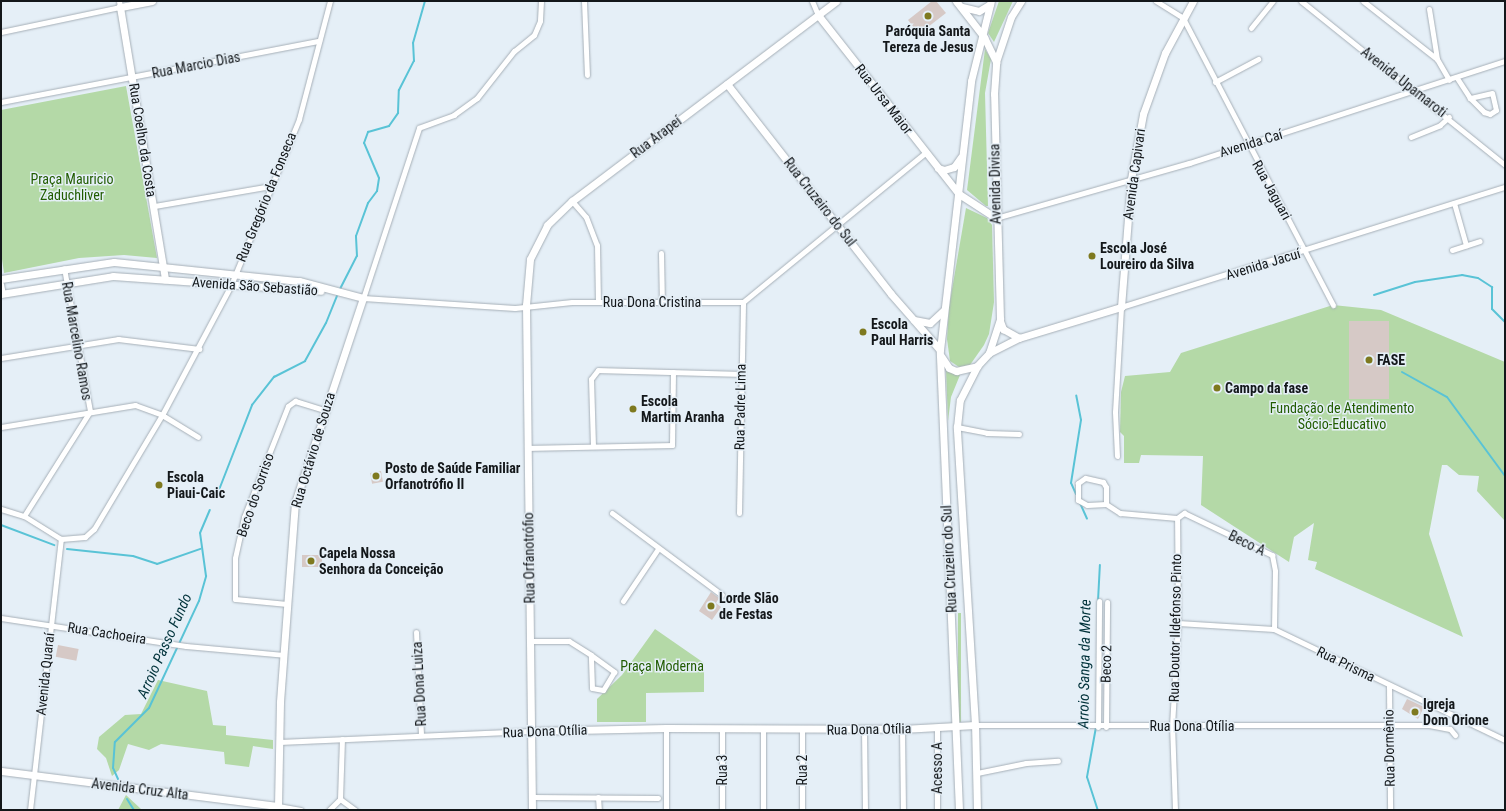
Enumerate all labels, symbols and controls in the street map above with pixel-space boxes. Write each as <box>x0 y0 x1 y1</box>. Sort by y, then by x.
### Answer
marker: Paróquia Santa Tereza de Jesus <box>923 11 933 21</box>
place label: Paróquia Santa Tereza de Jesus <box>882 23 974 56</box>
street label: Avenida Upamaroti <box>1358 43 1450 121</box>
street label: Rua Marcio Dias <box>150 48 242 82</box>
street label: Rua Ursa Maior <box>851 61 917 137</box>
street label: Rua Coelho da Costa <box>126 82 160 198</box>
street label: Rua Arapeí <box>627 112 685 162</box>
street label: Avenida Caí <box>1217 125 1285 161</box>
street label: Avenida Capivari <box>1119 127 1149 221</box>
street label: Rua Gregório da Fonseca <box>232 130 300 264</box>
street label: Avenida Divisa <box>986 144 1004 224</box>
street label: Rua Cruzeiro do Sul <box>780 154 860 250</box>
street label: Rua Jaguari <box>1249 157 1295 223</box>
park label: Praça Mauricio Zaduchliver <box>30 171 114 204</box>
place label: Escola José Loureiro da Silva <box>1100 240 1194 272</box>
street label: Avenida Jacuí <box>1224 245 1302 283</box>
marker: Escola José Loureiro da Silva <box>1087 251 1097 261</box>
street label: Avenida São Sebastião <box>191 273 319 299</box>
street label: Rua Marcelino Ramos <box>58 280 96 402</box>
street label: Rua Dona Cristina <box>603 294 701 310</box>
place label: Escola Paul Harris <box>871 316 933 348</box>
marker: Escola Paul Harris <box>858 327 868 337</box>
place label: FASE <box>1377 352 1405 368</box>
marker: FASE <box>1364 355 1374 365</box>
street label: Rua Padre Lima <box>731 364 749 450</box>
place label: Campo da fase <box>1225 380 1308 396</box>
marker: Campo da fase <box>1212 383 1222 393</box>
street label: Rua Octávio de Souza <box>287 390 339 510</box>
place label: Escola Martim Aranha <box>641 393 724 426</box>
park label: Fundação de Atendimento Sócio-Educativo <box>1270 400 1414 432</box>
marker: Escola Martim Aranha <box>628 404 638 414</box>
street label: Beco do Sorriso <box>233 451 277 539</box>
place label: Posto de Saúde Familiar Orfanotrófio II <box>385 460 520 492</box>
place label: Escola Piaui-Caic <box>167 469 225 502</box>
marker: Posto de Saúde Familiar Orfanotrófio II <box>370 470 382 482</box>
marker: Escola Piaui-Caic <box>154 480 164 490</box>
street label: Rua Cruzeiro do Sul <box>938 505 960 613</box>
street label: Rua Orfanotrófio <box>520 512 538 604</box>
street label: Beco A <box>1226 527 1268 559</box>
place label: Capela Nossa Senhora da Conceição <box>319 545 444 578</box>
street label: Rua Doutor Ildefonso Pinto <box>1165 554 1185 702</box>
marker: Capela Nossa Senhora da Conceição <box>306 556 316 566</box>
place label: Lorde Slão de Festas <box>719 590 779 622</box>
water label: Arroio Passo Fundo <box>134 591 196 701</box>
water label: Arroio Sanga da Morte <box>1075 599 1095 729</box>
marker: Lorde Slão de Festas <box>706 601 716 611</box>
street label: Rua Cachoeira <box>66 618 148 648</box>
street label: Avenida Quaraí <box>32 632 58 716</box>
street label: Rua Dona Luiza <box>408 641 430 727</box>
street label: Rua Prisma <box>1314 643 1378 685</box>
street label: Beco 2 <box>1097 645 1115 683</box>
park label: Praça Moderna <box>620 658 704 674</box>
place label: Igreja Dom Orione <box>1423 696 1489 728</box>
marker: Igreja Dom Orione <box>1410 707 1420 717</box>
street label: Rua Dormênio <box>1380 709 1398 787</box>
street label: Rua Dona Otília <box>1150 718 1234 734</box>
street label: Rua Dona Otília <box>826 720 912 738</box>
street label: Rua Dona Otília <box>502 721 588 741</box>
street label: Acesso A <box>929 742 945 794</box>
street label: Rua 3 <box>714 754 730 786</box>
street label: Rua 2 <box>794 754 810 786</box>
street label: Avenida Cruz Alta <box>91 775 189 803</box>

